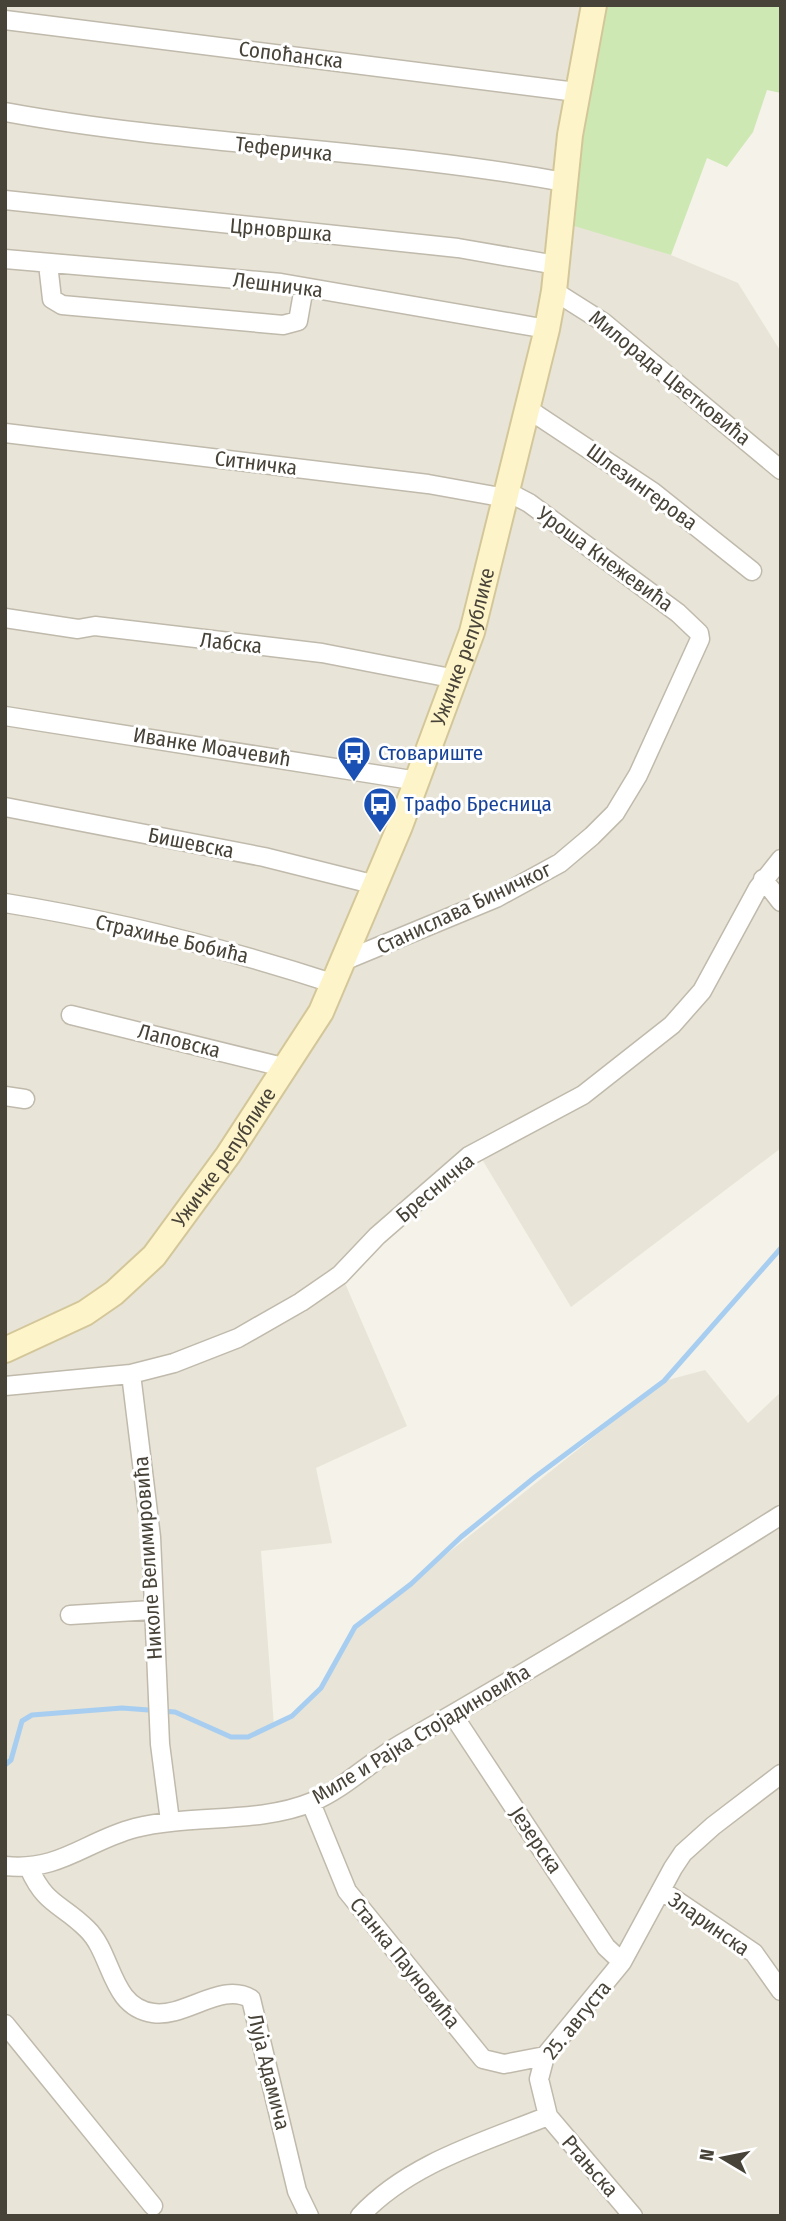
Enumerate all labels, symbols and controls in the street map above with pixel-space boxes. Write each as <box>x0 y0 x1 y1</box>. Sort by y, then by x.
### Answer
street label: Сопоћанска <box>237 36 345 74</box>
street label: Теферичка <box>234 131 334 167</box>
street label: Црновршка <box>229 213 333 247</box>
street label: Лешничка <box>232 267 324 303</box>
street label: Милорада Цветковића <box>584 305 756 451</box>
street label: Шлезингерова <box>582 438 702 536</box>
street label: Ситничка <box>213 445 299 481</box>
street label: Уроша Кнежевића <box>531 500 678 617</box>
street label: Ужичке републике <box>425 565 500 730</box>
street label: Лабска <box>199 627 263 659</box>
street label: Иванке Моачевић <box>131 722 293 772</box>
bus stop icon: Стовариште <box>335 734 373 783</box>
place label: Стовариште <box>378 740 483 766</box>
bus stop icon: Трафо Бресница <box>361 785 399 834</box>
place label: Трафо Бресница <box>404 791 552 817</box>
street label: Бишевска <box>146 822 236 864</box>
street label: Станислава Биничког <box>373 856 556 960</box>
street label: Страхиње Бобића <box>93 909 251 969</box>
street label: Лаповска <box>135 1018 223 1064</box>
street label: Ужичке републике <box>166 1082 282 1233</box>
street label: Бресничка <box>391 1148 479 1228</box>
street label: Николе Велимировића <box>128 1455 168 1661</box>
street label: Миле и Рајка Стојадиновића <box>307 1658 535 1810</box>
street label: Језерска <box>504 1802 568 1878</box>
street label: Зларинска <box>663 1887 755 1961</box>
street label: Станка Пауновића <box>344 1892 466 2034</box>
street label: 25. августа <box>537 1975 617 2065</box>
street label: Луја Адамича <box>242 2011 296 2133</box>
north arrow <box>688 2123 758 2193</box>
street label: Ртањска <box>556 2130 624 2202</box>
text: N <box>694 2148 719 2163</box>

